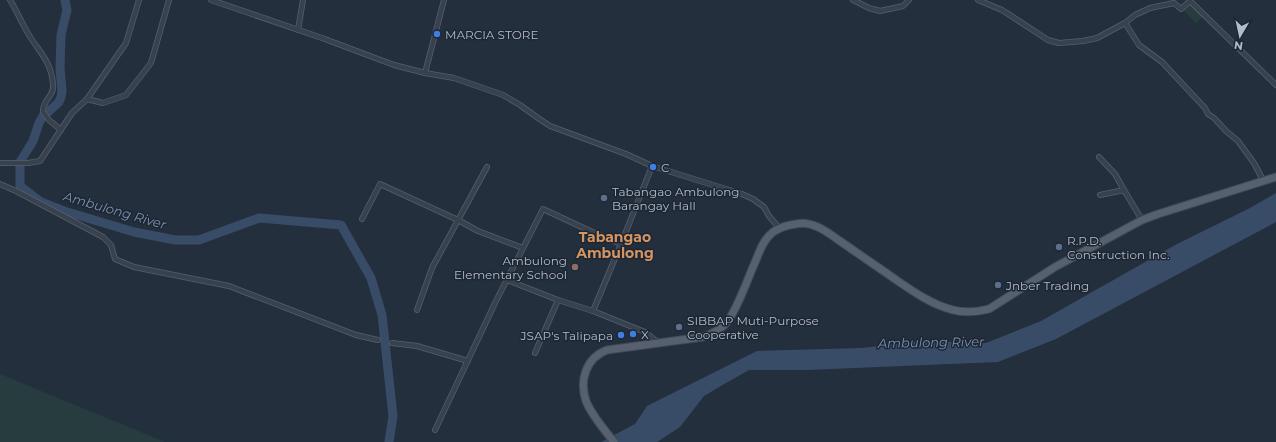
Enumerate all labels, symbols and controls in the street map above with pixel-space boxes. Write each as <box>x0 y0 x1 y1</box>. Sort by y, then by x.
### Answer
north arrow <box>1220 16 1260 56</box>
place label: MARCIA STORE <box>445 27 538 42</box>
marker: MARCIA STORE <box>432 29 442 39</box>
text: N <box>1233 38 1244 53</box>
place label: C <box>661 160 670 175</box>
marker: C <box>648 162 658 172</box>
place label: Tabangao Ambulong Barangay Hall <box>612 184 740 213</box>
water label: Ambulong River <box>61 187 169 233</box>
marker: Tabangao Ambulong Barangay Hall <box>599 193 609 203</box>
district label: Tabangao Ambulong <box>575 228 654 262</box>
place label: R.P.D. Construction Inc. <box>1067 233 1169 262</box>
marker: R.P.D. Construction Inc. <box>1054 242 1064 252</box>
place label: Ambulong Elementary School <box>454 253 567 282</box>
marker: Ambulong Elementary School <box>570 262 580 272</box>
place label: Jnber Trading <box>1005 278 1089 293</box>
marker: Jnber Trading <box>993 280 1003 290</box>
place label: SIBBAP Muti-Purpose Cooperative <box>687 313 819 342</box>
marker: SIBBAP Muti-Purpose Cooperative <box>674 322 684 332</box>
place label: X <box>641 327 649 342</box>
place label: JSAP's Talipapa <box>520 328 613 343</box>
marker: X <box>628 329 638 339</box>
marker: JSAP's Talipapa <box>616 330 626 340</box>
water label: Ambulong River <box>877 333 985 351</box>

